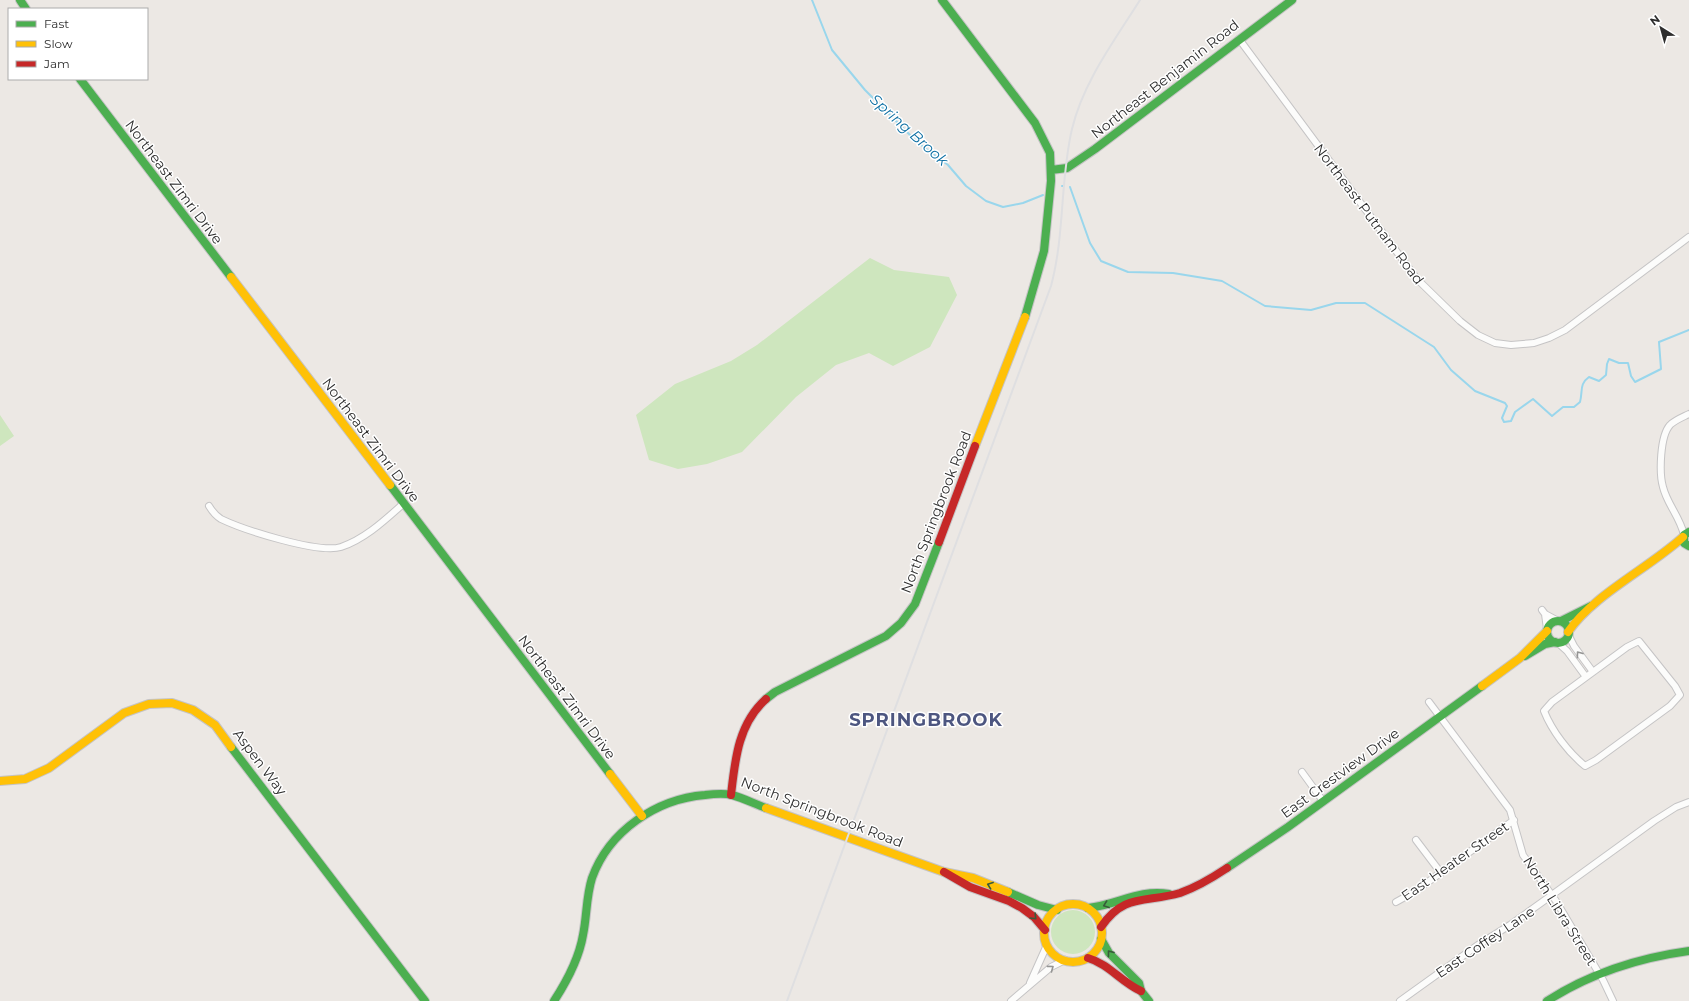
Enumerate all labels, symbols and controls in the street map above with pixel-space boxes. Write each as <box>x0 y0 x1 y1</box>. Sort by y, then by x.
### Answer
legend <box>8 8 148 80</box>
north arrow <box>1641 8 1681 48</box>
text: N <box>1647 12 1663 28</box>
text: Fast <box>44 16 69 31</box>
street label: Northeast Benjamin Road <box>1087 16 1243 142</box>
text: Slow <box>44 36 73 51</box>
text: Jam <box>43 56 70 71</box>
water label: Spring Brook <box>866 90 953 170</box>
street label: Northeast Zimri Drive <box>121 116 227 248</box>
street label: Northeast Putnam Road <box>1310 140 1428 288</box>
street label: Northeast Zimri Drive <box>318 374 424 506</box>
street label: North Springbrook Road <box>897 428 975 596</box>
street label: Northeast Zimri Drive <box>514 631 620 763</box>
one-way arrow <box>1576 651 1584 658</box>
district label: SPRINGBROOK <box>849 709 1003 731</box>
street label: East Crestview Drive <box>1277 724 1403 822</box>
street label: Aspen Way <box>229 725 291 799</box>
street label: North Springbrook Road <box>738 773 906 851</box>
street label: East Heater Street <box>1398 817 1512 905</box>
street label: North Libra Street <box>1519 853 1601 969</box>
one-way arrow <box>986 881 993 890</box>
one-way arrow <box>1102 900 1109 908</box>
street label: East Coffey Lane <box>1432 902 1538 982</box>
one-way arrow <box>1029 912 1037 920</box>
one-way arrow <box>1108 951 1115 958</box>
one-way arrow <box>1047 966 1054 973</box>

